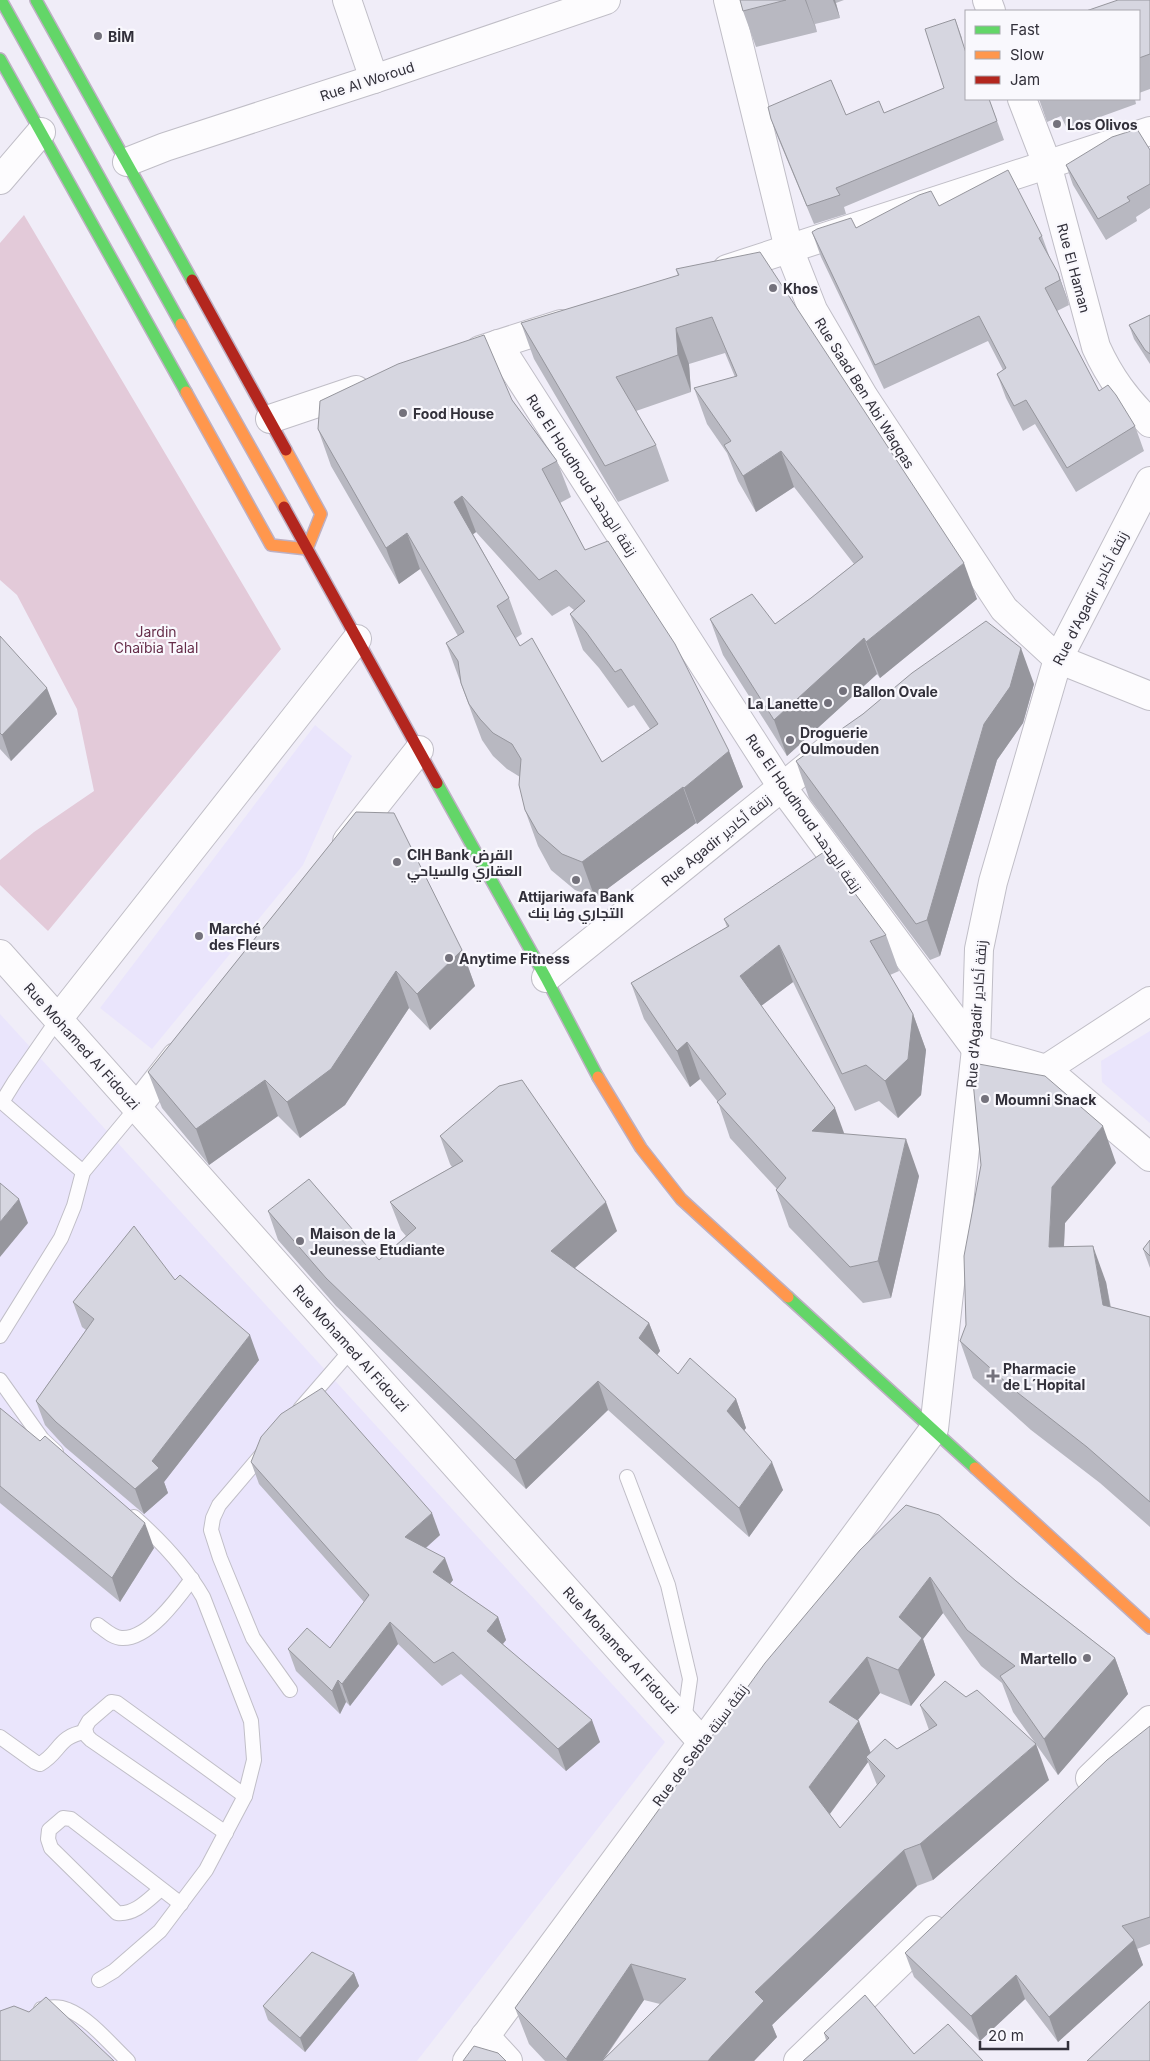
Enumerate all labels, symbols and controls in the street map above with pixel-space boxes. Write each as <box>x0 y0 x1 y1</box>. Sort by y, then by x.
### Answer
legend <box>965 10 1140 100</box>
text: Fast <box>1010 20 1040 39</box>
place label: BİM <box>108 27 134 45</box>
marker: BİM <box>92 30 104 42</box>
text: Slow <box>1010 45 1044 64</box>
street label: Rue Al Woroud <box>318 58 416 104</box>
text: Jam <box>1010 70 1040 89</box>
place label: Los Olivos <box>1067 116 1138 133</box>
marker: Los Olivos <box>1051 118 1063 130</box>
street label: Rue El Haman <box>1054 221 1094 315</box>
place label: Khos <box>783 280 818 297</box>
marker: Khos <box>767 282 779 294</box>
street label: Rue Saad Ben Abi Waqqas <box>811 314 919 472</box>
street label: Rue El Houdhoud زنقة الهدهد <box>523 391 641 559</box>
place label: Food House <box>413 405 494 422</box>
marker: Food House <box>397 407 409 419</box>
street label: Rue d'Agadir زنقة أكادير <box>1049 528 1131 668</box>
park label: Jardin Chaïbia Talal <box>114 623 198 656</box>
place label: Ballon Ovale <box>853 683 938 700</box>
marker: Ballon Ovale <box>837 685 849 697</box>
place label: La Lanette <box>748 695 818 712</box>
marker: La Lanette <box>822 697 834 709</box>
place label: Droguerie Oulmouden <box>800 724 879 757</box>
street label: Rue El Houdhoud زنقة الهدهد <box>743 730 865 896</box>
marker: Droguerie Oulmouden <box>784 734 796 746</box>
street label: Rue Agadir زنقة أكادير <box>658 790 774 890</box>
place label: CIH Bank القرض العقاري والسياحي <box>407 846 522 883</box>
marker: CIH Bank القرض العقاري والسياحي <box>391 856 403 868</box>
marker: Attijariwafa Bank التجاري وفا بنك <box>570 874 582 886</box>
place label: Attijariwafa Bank التجاري وفا بنك <box>518 888 635 924</box>
place label: Marché des Fleurs <box>209 920 280 953</box>
marker: Marché des Fleurs <box>193 930 205 942</box>
street label: Rue d'Agadir زنقة أكادير <box>962 940 990 1088</box>
place label: Anytime Fitness <box>459 950 570 967</box>
marker: Anytime Fitness <box>443 952 455 964</box>
street label: Rue Mohamed Al Fidouzi <box>21 979 143 1113</box>
place label: Moumni Snack <box>995 1091 1097 1108</box>
marker: Moumni Snack <box>979 1093 991 1105</box>
place label: Maison de la Jeunesse Etudiante <box>310 1225 445 1258</box>
marker: Maison de la Jeunesse Etudiante <box>294 1235 306 1247</box>
street label: Rue Mohamed Al Fidouzi <box>290 1281 412 1415</box>
place label: Pharmacie de L´Hopital <box>1003 1360 1085 1393</box>
marker: Pharmacie de L´Hopital <box>987 1370 999 1382</box>
street label: Rue Mohamed Al Fidouzi <box>560 1583 682 1717</box>
place label: Martello <box>1020 1650 1077 1667</box>
marker: Martello <box>1081 1652 1093 1664</box>
street label: Rue de Sebta زنقة سبتة <box>649 1681 751 1809</box>
scale bar <box>980 2018 1068 2050</box>
text: 20 m <box>988 2026 1024 2045</box>

